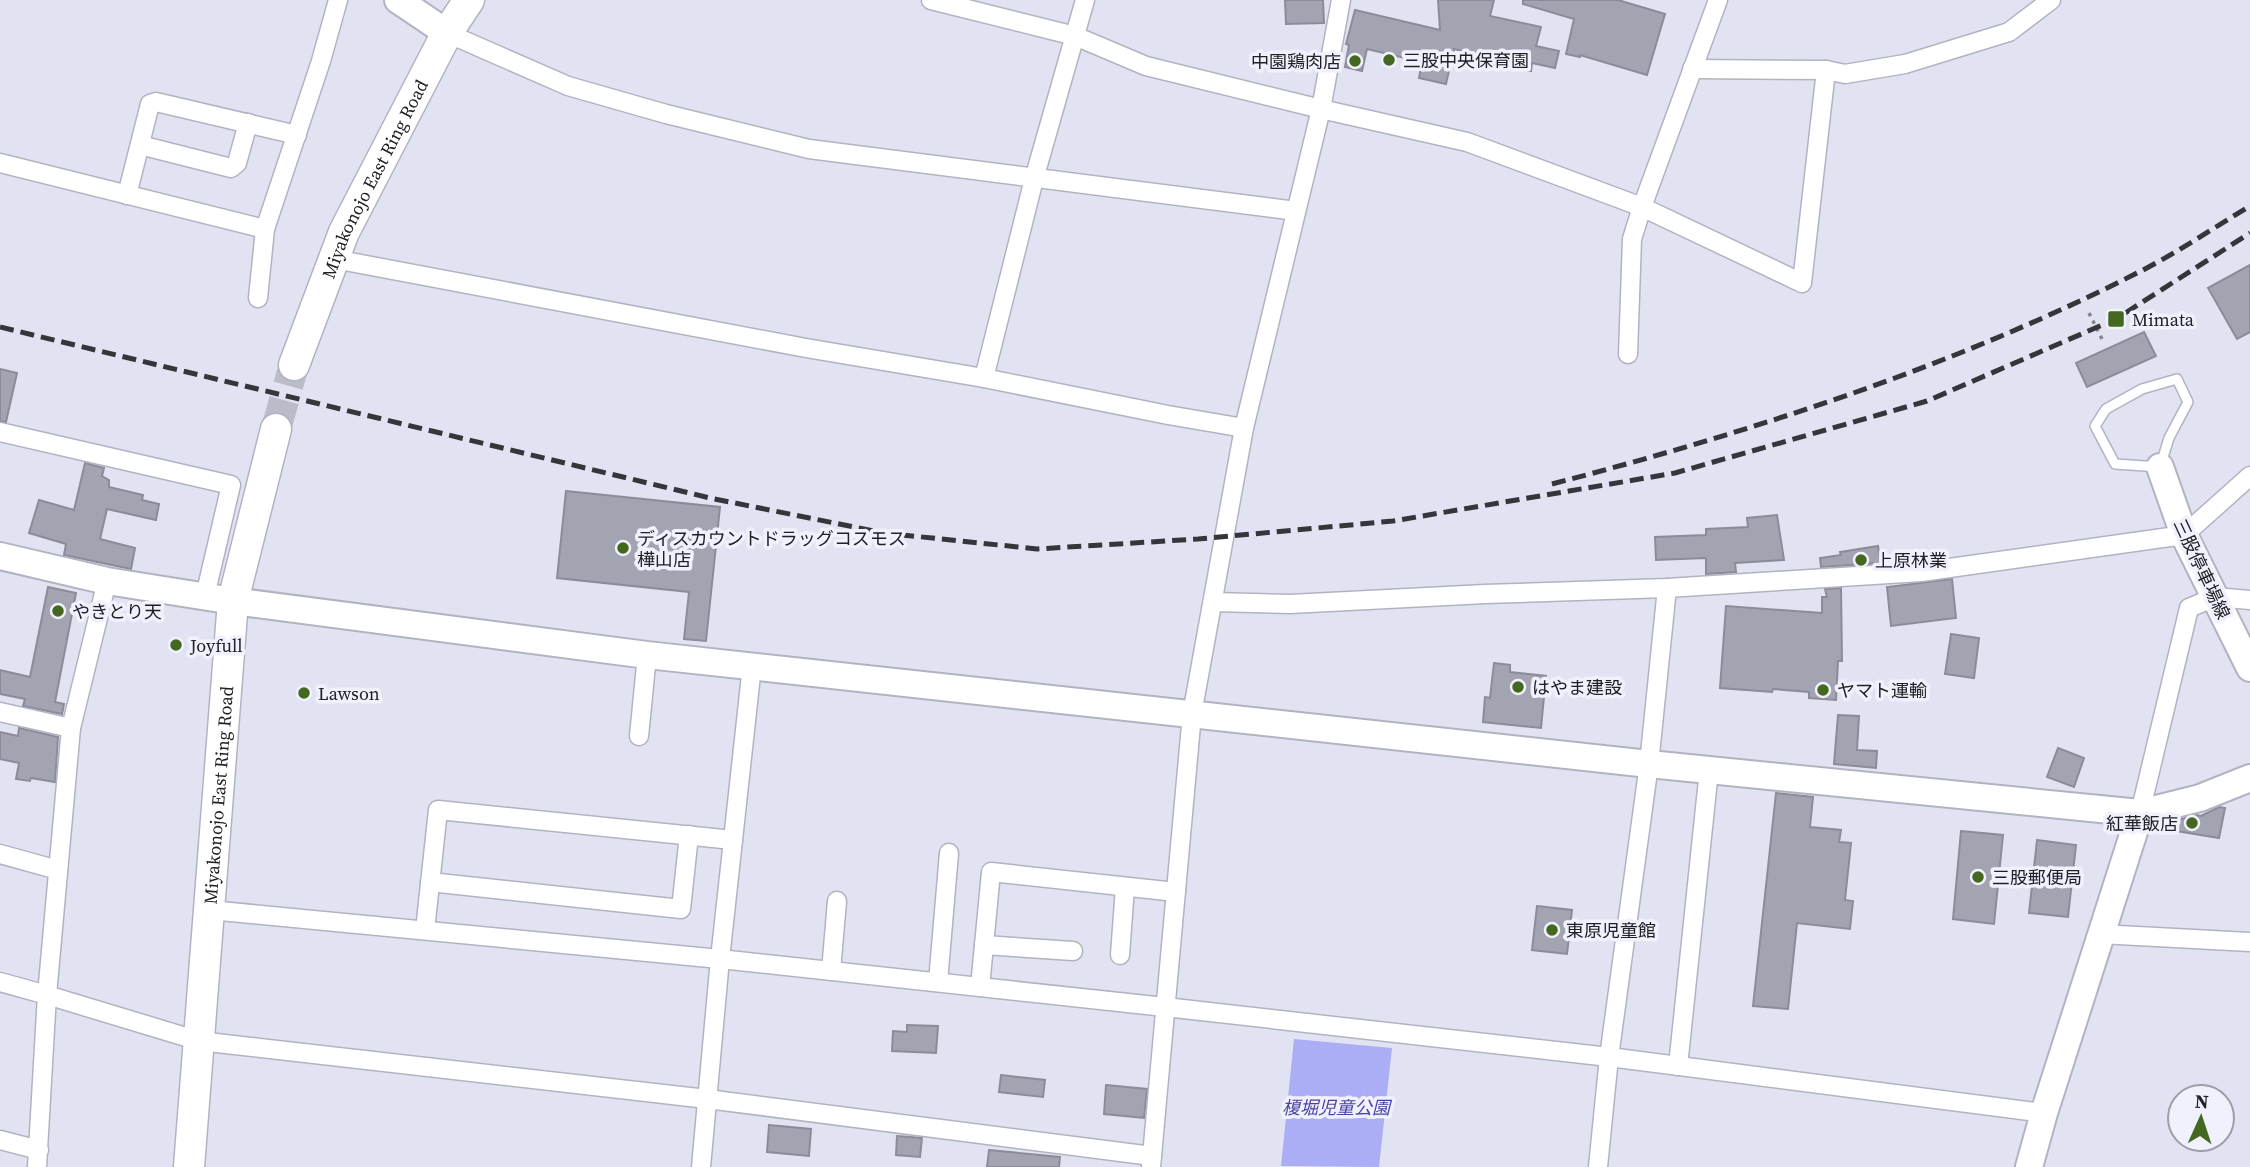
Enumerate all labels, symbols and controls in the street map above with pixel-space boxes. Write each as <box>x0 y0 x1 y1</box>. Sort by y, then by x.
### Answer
place label: 三股中央保育園 <box>1403 48 1529 73</box>
place label: 中園鶏肉店 <box>1251 49 1341 74</box>
marker: 三股中央保育園 <box>1381 52 1397 68</box>
marker: 中園鶏肉店 <box>1347 53 1363 69</box>
street label: Miyakonojo East Ring Road <box>315 75 433 282</box>
place label: Mimata <box>2132 307 2195 332</box>
marker: Mimata <box>2106 309 2126 329</box>
street label: 三股停車場線 <box>2168 515 2236 623</box>
place label: ディスカウントドラッグコスモス 樺山店 <box>637 526 906 572</box>
marker: ディスカウントドラッグコスモス 樺山店 <box>615 540 631 556</box>
place label: 上原林業 <box>1875 548 1947 573</box>
marker: 上原林業 <box>1853 552 1869 568</box>
place label: やきとり天 <box>72 599 162 624</box>
marker: やきとり天 <box>50 603 66 619</box>
place label: Joyfull <box>189 633 243 658</box>
marker: Joyfull <box>168 637 184 653</box>
place label: はやま建設 <box>1532 675 1622 700</box>
place label: ヤマト運輸 <box>1837 678 1927 703</box>
marker: はやま建設 <box>1510 679 1526 695</box>
place label: Lawson <box>318 681 380 706</box>
marker: ヤマト運輸 <box>1815 682 1831 698</box>
street label: Miyakonojo East Ring Road <box>197 685 239 905</box>
marker: Lawson <box>296 685 312 701</box>
place label: 紅華飯店 <box>2106 811 2178 836</box>
marker: 紅華飯店 <box>2184 815 2200 831</box>
place label: 三股郵便局 <box>1992 865 2082 890</box>
marker: 三股郵便局 <box>1970 869 1986 885</box>
place label: 東原児童館 <box>1566 918 1656 943</box>
marker: 東原児童館 <box>1544 922 1560 938</box>
north arrow <box>2166 1083 2236 1153</box>
text: N <box>2194 1088 2210 1114</box>
park label: 榎堀児童公園 <box>1282 1095 1393 1120</box>

